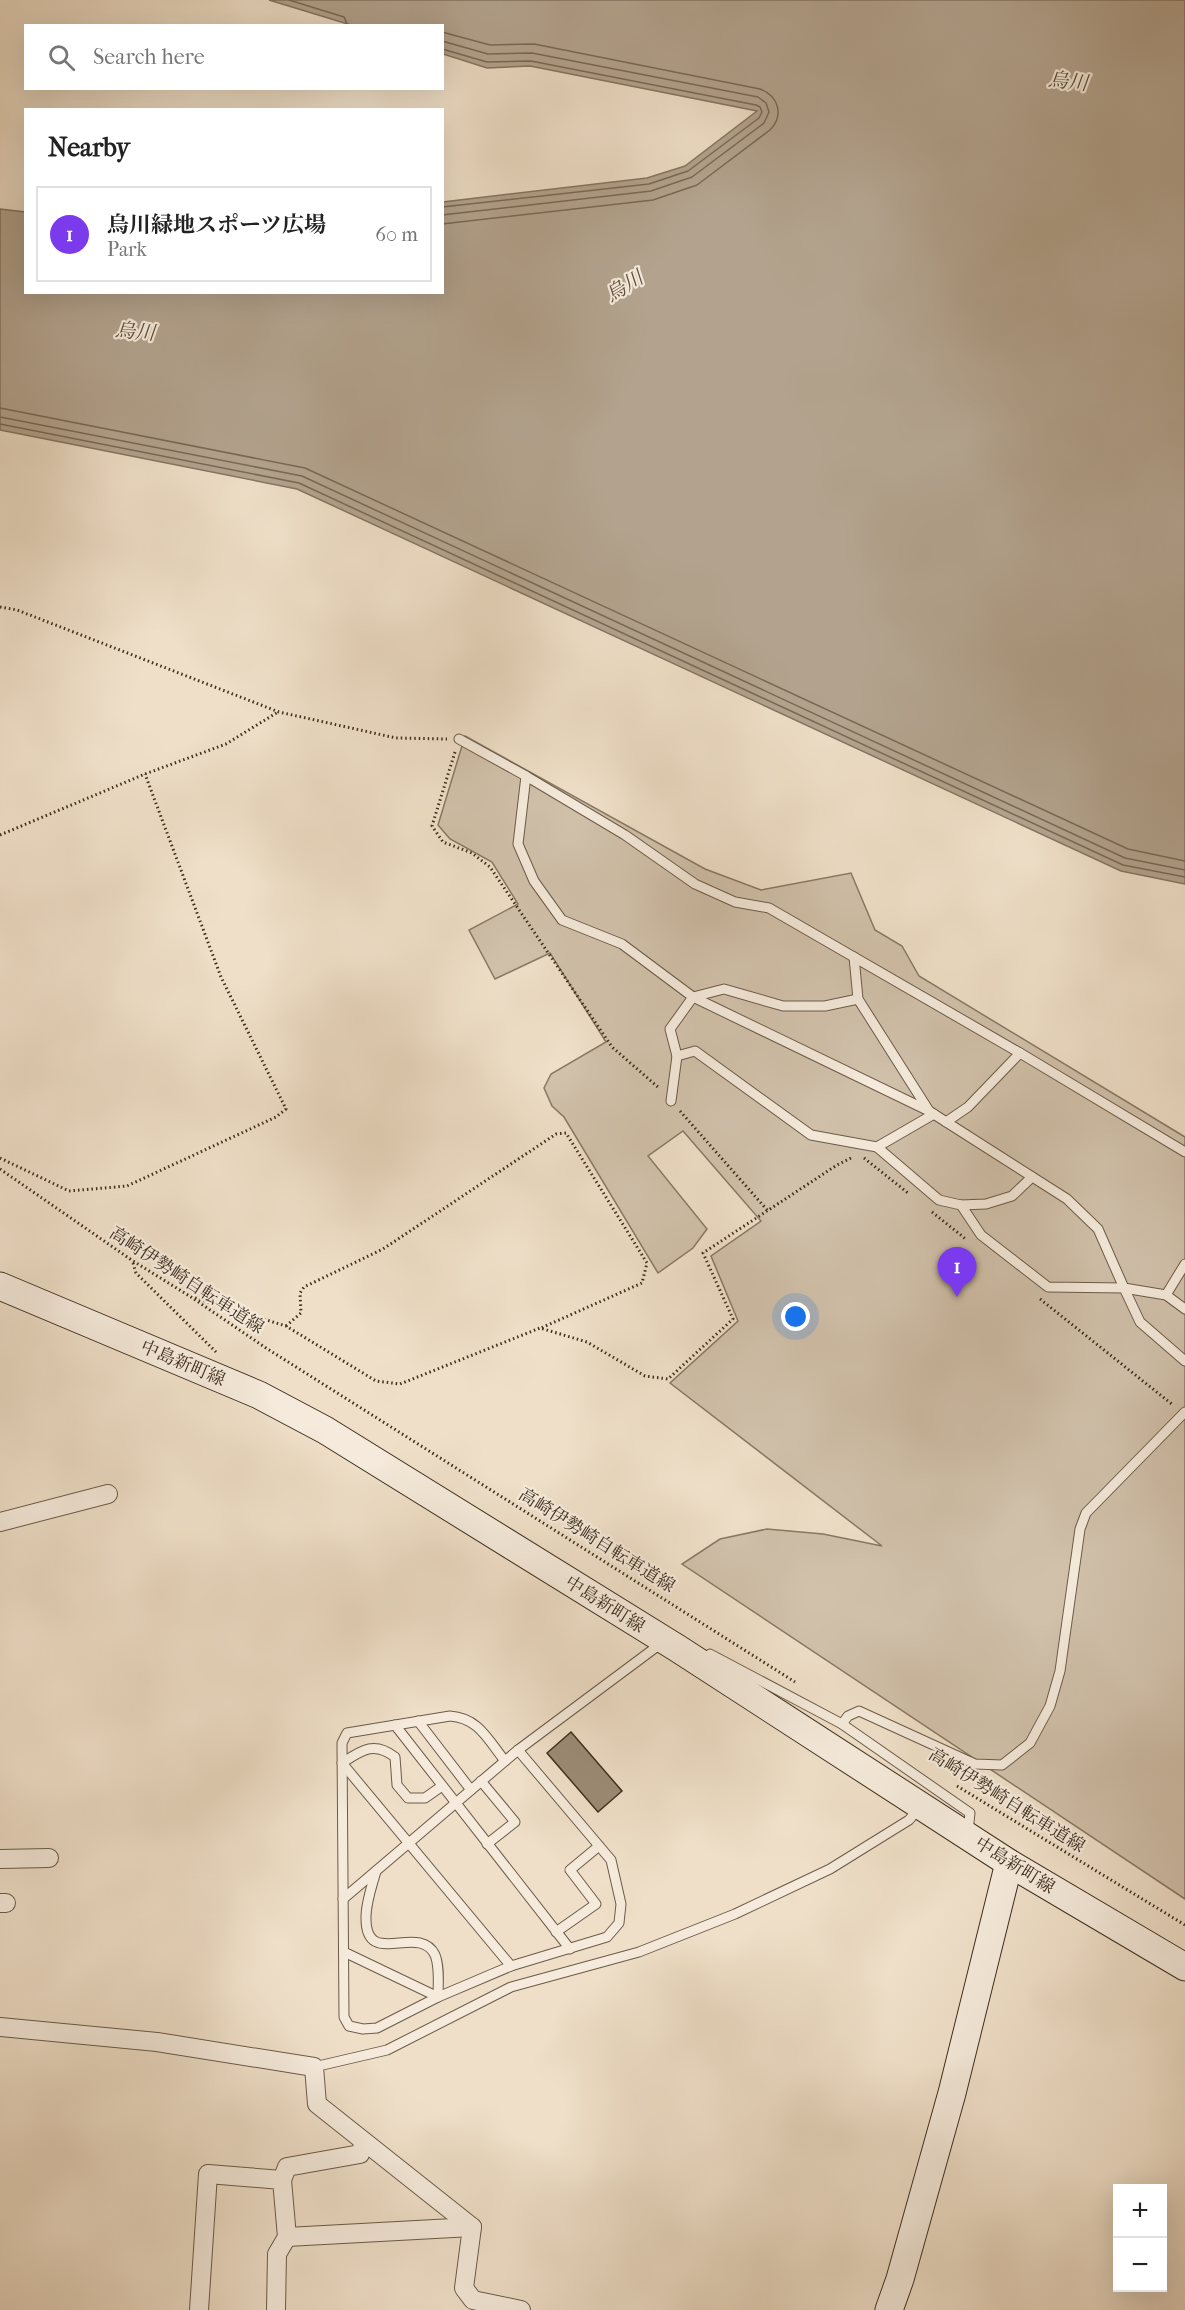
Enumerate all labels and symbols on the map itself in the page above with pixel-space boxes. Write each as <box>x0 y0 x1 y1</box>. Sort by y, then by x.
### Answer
water label: 烏川 <box>1047 68 1091 95</box>
water label: 烏川 <box>601 265 649 307</box>
water label: 烏川 <box>114 318 158 345</box>
street label: 高崎伊勢崎自転車道線 <box>106 1223 268 1338</box>
pin: 1 <box>938 1248 976 1297</box>
your location <box>781 1302 810 1331</box>
street label: 中島新町線 <box>137 1336 228 1391</box>
street label: 高崎伊勢崎自転車道線 <box>515 1484 679 1597</box>
street label: 中島新町線 <box>561 1572 648 1637</box>
street label: 高崎伊勢崎自転車道線 <box>925 1744 1089 1857</box>
street label: 中島新町線 <box>971 1833 1058 1898</box>

